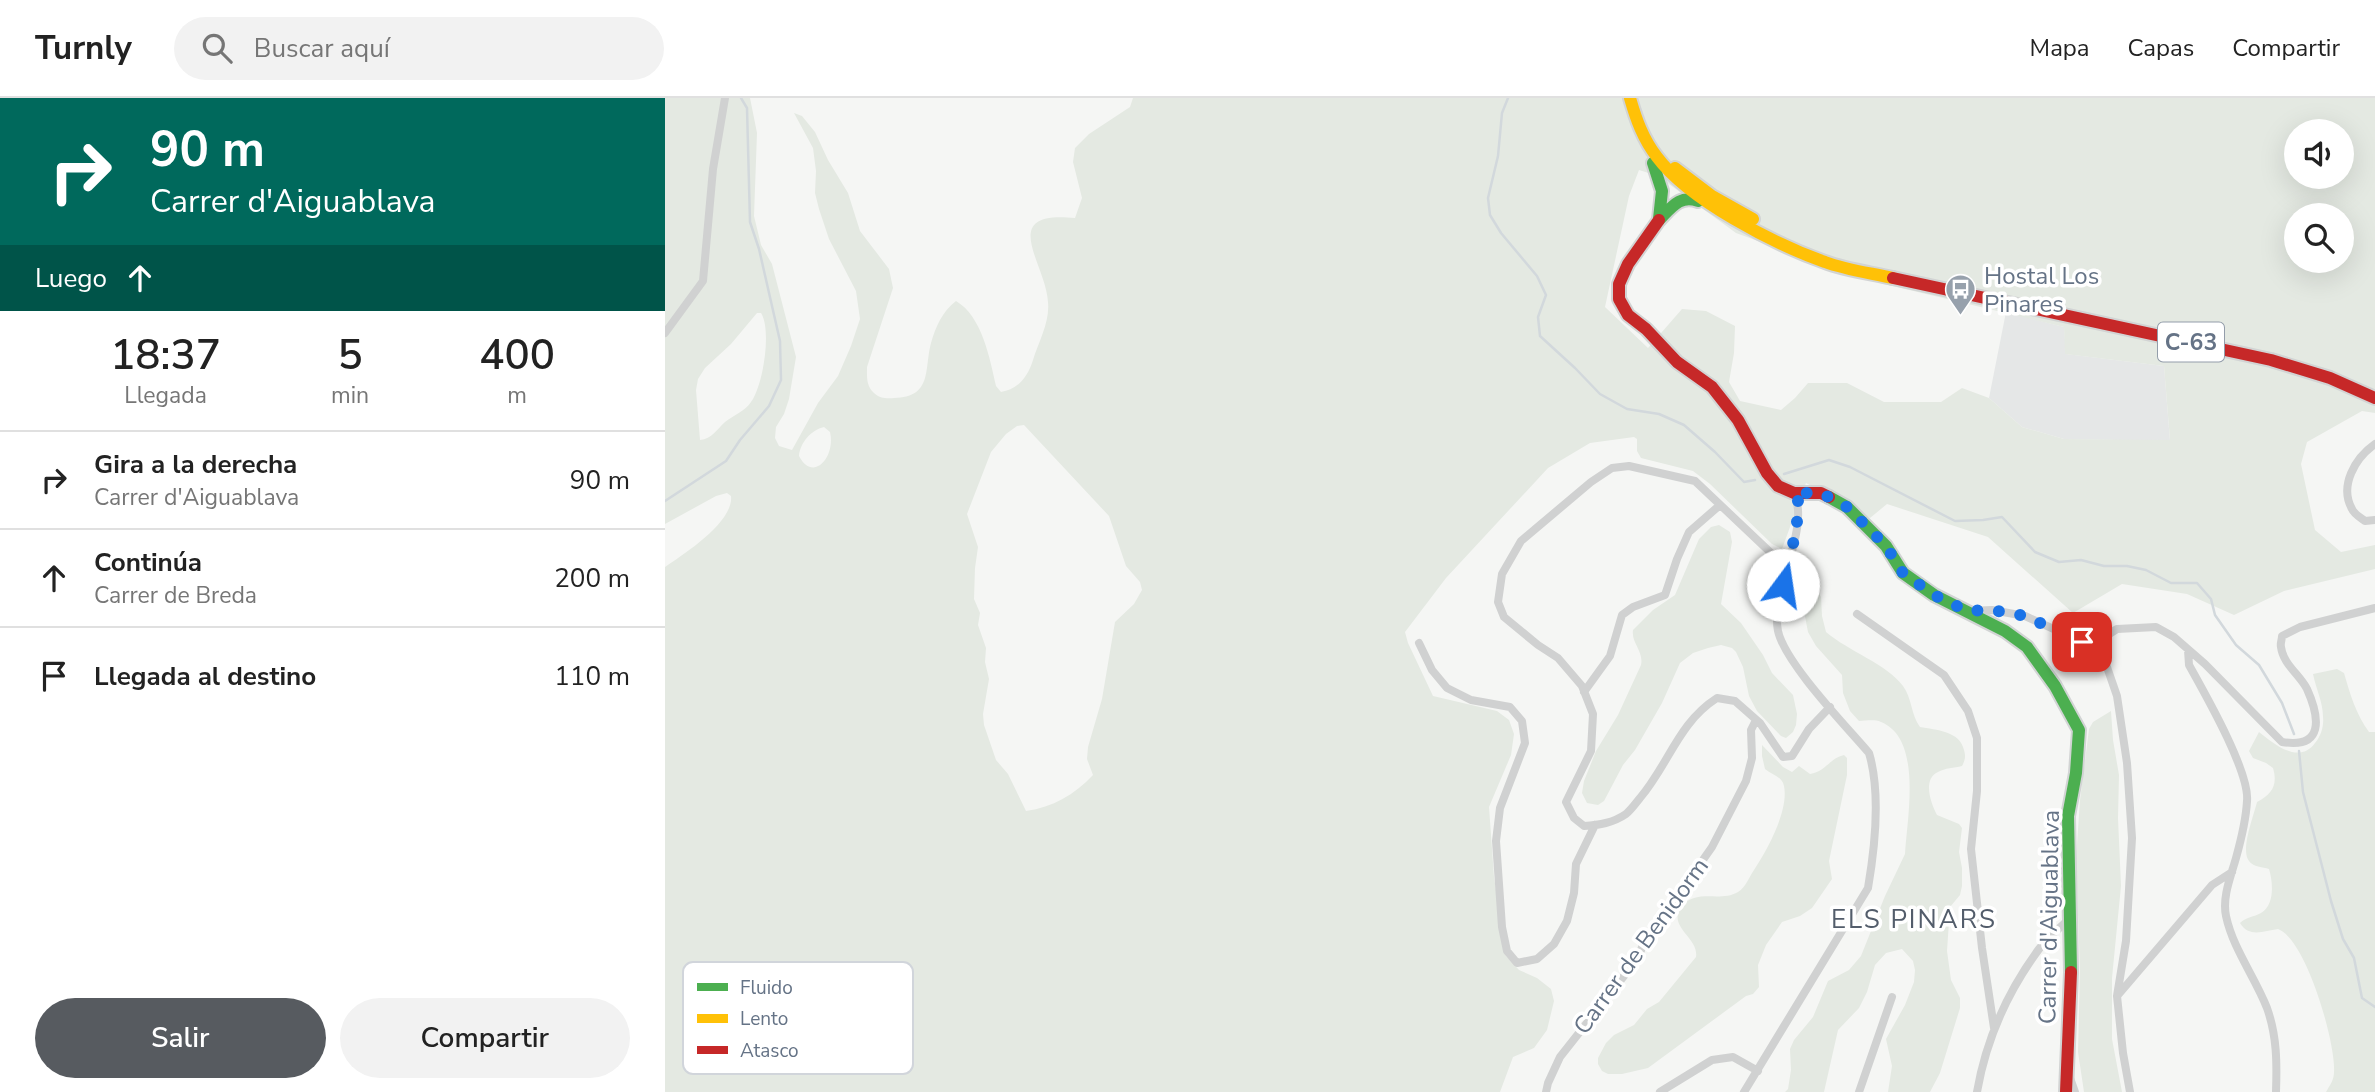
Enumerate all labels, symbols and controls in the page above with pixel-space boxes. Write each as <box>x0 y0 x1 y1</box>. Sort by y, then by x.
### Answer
search box <box>174 17 664 80</box>
text: Turnly <box>35 26 132 71</box>
icon: search <box>198 29 236 67</box>
text: Buscar aquí <box>254 31 390 66</box>
text: Mapa <box>2030 32 2090 64</box>
text: Capas <box>2128 32 2194 64</box>
text: Compartir <box>2232 32 2340 64</box>
text: 90 m <box>150 116 265 183</box>
map controls <box>2284 119 2354 273</box>
button: sound <box>2284 119 2354 189</box>
icon: right <box>35 126 126 217</box>
text: Carrer d'Aiguablava <box>150 180 436 223</box>
button: search <box>2284 203 2354 273</box>
icon: ahead <box>121 259 159 297</box>
place label: Hostal Los Pinares <box>1984 260 2099 320</box>
text: Luego <box>35 261 107 296</box>
bus stop icon: Hostal Los Pinares <box>1944 273 1978 317</box>
road number: C-63 <box>2158 322 2224 362</box>
text: 18:37 <box>110 327 221 384</box>
text: 5 <box>337 327 363 384</box>
text: 400 <box>479 327 555 384</box>
text: Llegada <box>124 380 207 411</box>
text: min <box>331 380 369 411</box>
text: m <box>507 380 527 411</box>
text: Gira a la derecha <box>94 447 297 482</box>
icon: right <box>35 461 73 499</box>
text: 90 m <box>570 463 630 498</box>
text: Carrer d'Aiguablava <box>94 482 299 513</box>
text: Continúa <box>94 545 202 580</box>
position arrow <box>1746 548 1820 622</box>
icon: ahead <box>35 559 73 597</box>
text: 200 m <box>554 561 630 596</box>
text: Carrer de Breda <box>94 580 257 611</box>
pin <box>2052 612 2112 672</box>
icon: arrive <box>2063 623 2101 661</box>
icon: arrive <box>35 657 73 695</box>
text: Llegada al destino <box>94 659 316 694</box>
text: 110 m <box>554 659 630 694</box>
street label: Carrer d'Aiguablava <box>2031 810 2067 1024</box>
street label: Carrer de Benidorm <box>1566 851 1716 1041</box>
district label: ELS PINARS <box>1831 902 1997 937</box>
legend <box>683 962 913 1074</box>
text: Fluido <box>740 975 793 1001</box>
button: Salir <box>35 998 326 1078</box>
button: Compartir <box>340 998 630 1078</box>
text: Lento <box>740 1006 788 1032</box>
text: Atasco <box>740 1038 799 1064</box>

